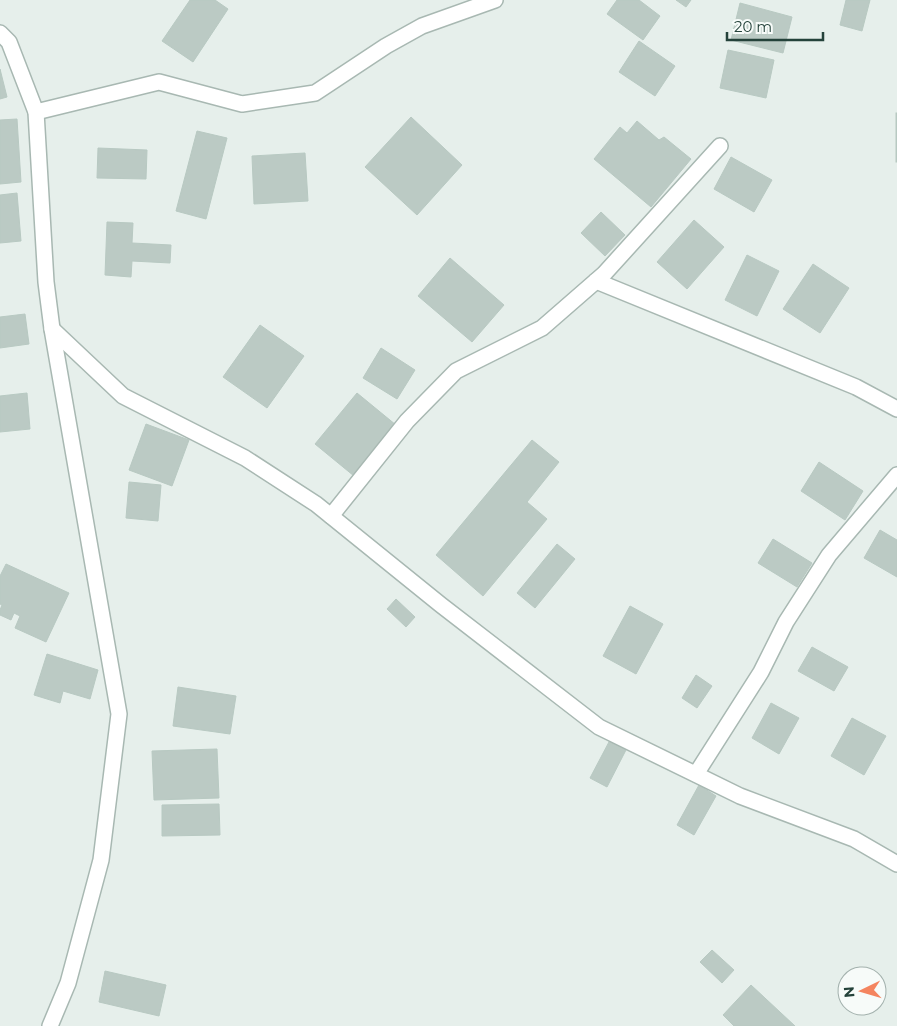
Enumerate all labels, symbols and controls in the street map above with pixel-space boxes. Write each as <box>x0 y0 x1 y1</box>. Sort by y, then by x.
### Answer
scale bar <box>727 10 823 42</box>
text: 20 m <box>734 17 772 36</box>
north arrow <box>837 966 887 1016</box>
text: N <box>840 986 859 999</box>

